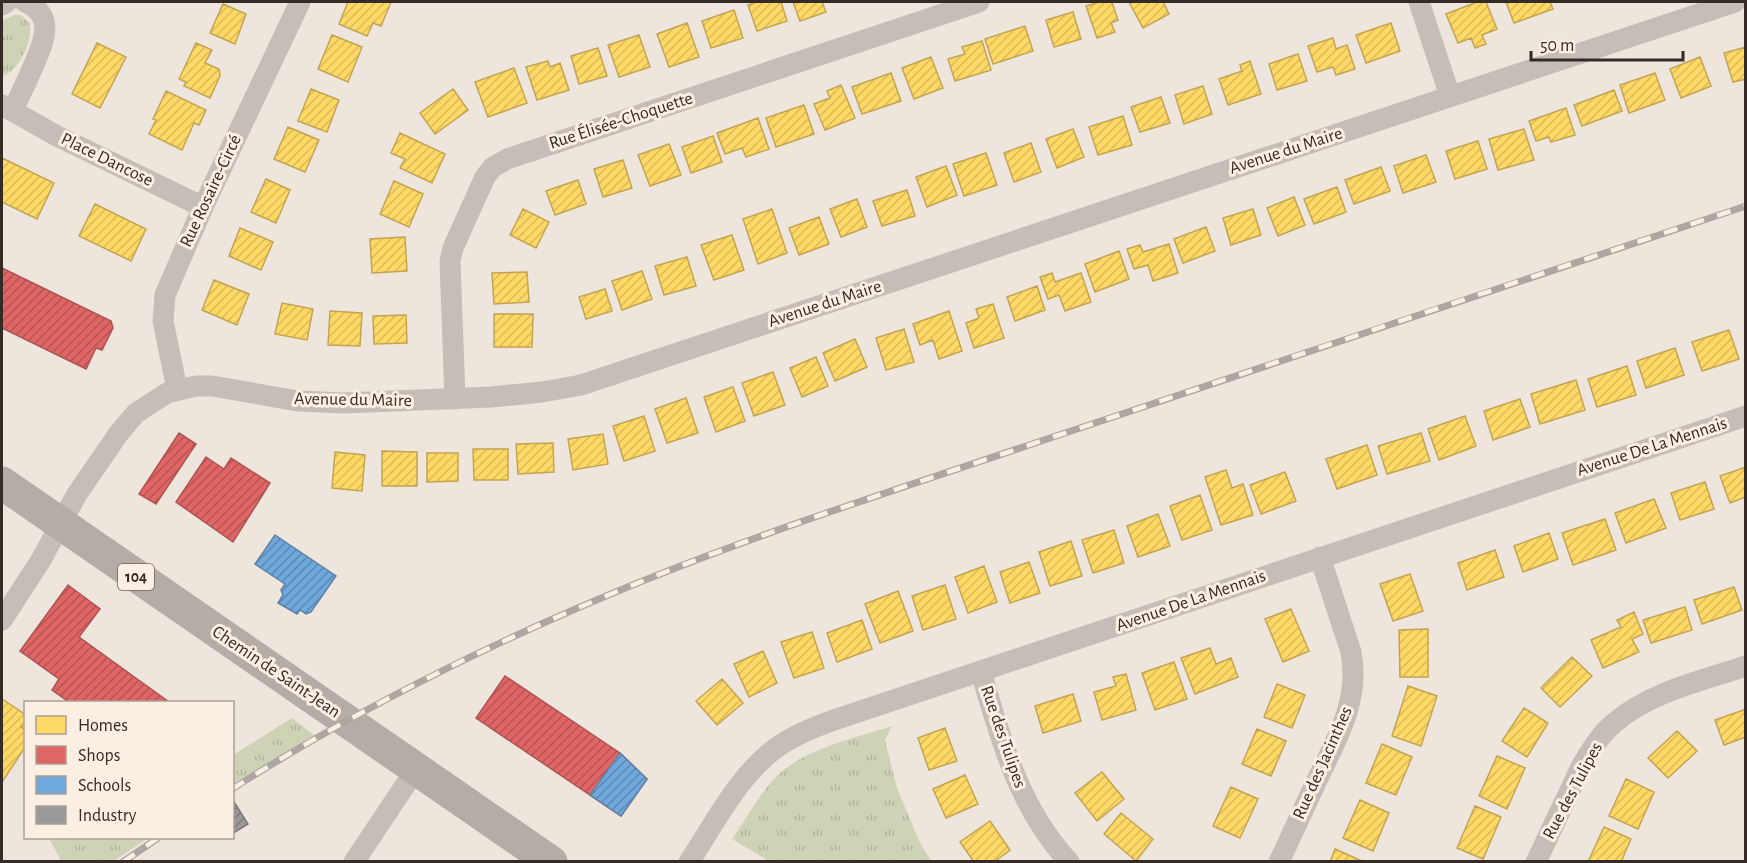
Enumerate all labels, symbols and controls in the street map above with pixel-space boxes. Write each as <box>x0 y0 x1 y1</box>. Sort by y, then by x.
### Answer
scale bar <box>1531 24 1682 62</box>
text: 50 m <box>1540 37 1574 55</box>
street label: Rue Élisée-Choquette <box>546 86 695 153</box>
street label: Avenue du Maire <box>1227 124 1345 178</box>
street label: Place Dancose <box>58 130 156 190</box>
street label: Rue Rosaire-Circé <box>177 132 245 250</box>
street label: Avenue du Maire <box>766 277 884 331</box>
street label: Avenue du Maire <box>294 390 412 410</box>
street label: Avenue De La Mennais <box>1575 414 1729 480</box>
road number: 104 <box>118 564 154 590</box>
street label: Avenue De La Mennais <box>1114 567 1268 635</box>
street label: Chemin de Saint-Jean <box>209 623 343 721</box>
street label: Rue des Tulipes <box>977 684 1029 790</box>
legend <box>24 701 234 839</box>
street label: Rue des Jacinthes <box>1290 704 1356 822</box>
text: Homes <box>78 717 128 735</box>
street label: Rue des Tulipes <box>1540 740 1606 842</box>
text: Shops <box>78 747 120 765</box>
text: Schools <box>78 777 131 795</box>
text: Industry <box>78 807 137 825</box>

